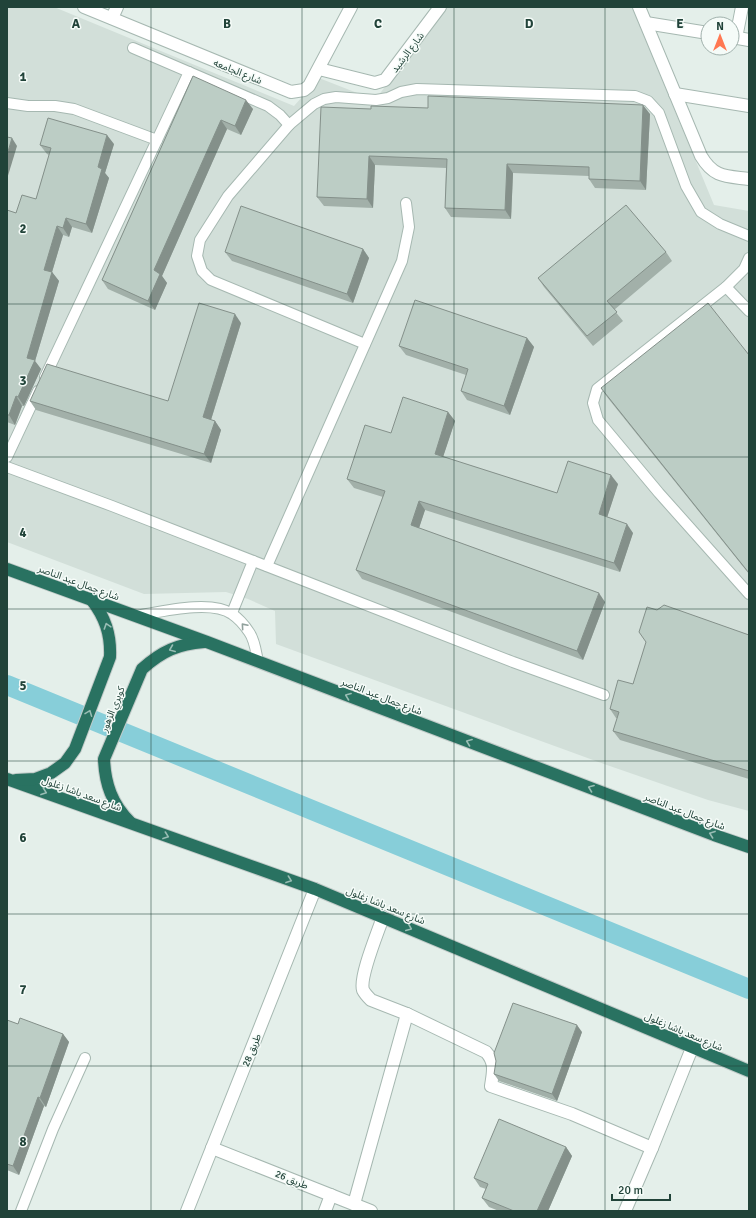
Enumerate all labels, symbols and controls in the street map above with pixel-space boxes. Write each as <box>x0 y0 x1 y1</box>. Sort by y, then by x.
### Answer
text: A <box>72 16 81 32</box>
text: B <box>223 16 231 32</box>
text: C <box>374 16 382 32</box>
text: D <box>525 16 534 32</box>
text: E <box>676 16 684 32</box>
north arrow <box>700 16 740 56</box>
text: N <box>716 20 724 33</box>
street label: شارع الرشيد <box>389 30 428 76</box>
street label: شارع الجامعه <box>211 57 264 88</box>
text: 1 <box>19 69 27 85</box>
text: 2 <box>19 221 27 237</box>
text: 3 <box>19 373 27 389</box>
text: 4 <box>19 525 27 541</box>
street label: شارع جمال عبد الناصر <box>35 562 121 604</box>
one-way arrow <box>103 623 111 630</box>
one-way arrow <box>241 623 249 631</box>
one-way arrow <box>168 644 175 652</box>
street label: شارع جمال عبد الناصر <box>338 676 424 719</box>
text: 5 <box>19 678 27 694</box>
street label: كوبري الزهور <box>98 684 129 735</box>
one-way arrow <box>344 692 351 700</box>
one-way arrow <box>84 709 92 716</box>
one-way arrow <box>466 738 473 746</box>
street label: شارع سعد باشا زغلول <box>40 774 123 815</box>
one-way arrow <box>587 785 594 793</box>
one-way arrow <box>40 787 47 796</box>
street label: شارع جمال عبد الناصر <box>641 791 727 834</box>
text: 6 <box>19 830 27 846</box>
one-way arrow <box>163 831 170 839</box>
one-way arrow <box>709 831 716 839</box>
one-way arrow <box>285 875 292 883</box>
street label: شارع سعد باشا زغلول <box>344 885 427 928</box>
one-way arrow <box>405 923 413 931</box>
text: 7 <box>19 982 27 998</box>
street label: شارع سعد باشا زغلول <box>642 1010 725 1055</box>
street label: طريق 28 <box>240 1032 264 1069</box>
text: 8 <box>19 1134 27 1150</box>
street label: طريق 26 <box>273 1168 310 1192</box>
scale bar <box>612 1176 670 1202</box>
text: 20 m <box>618 1183 643 1198</box>

